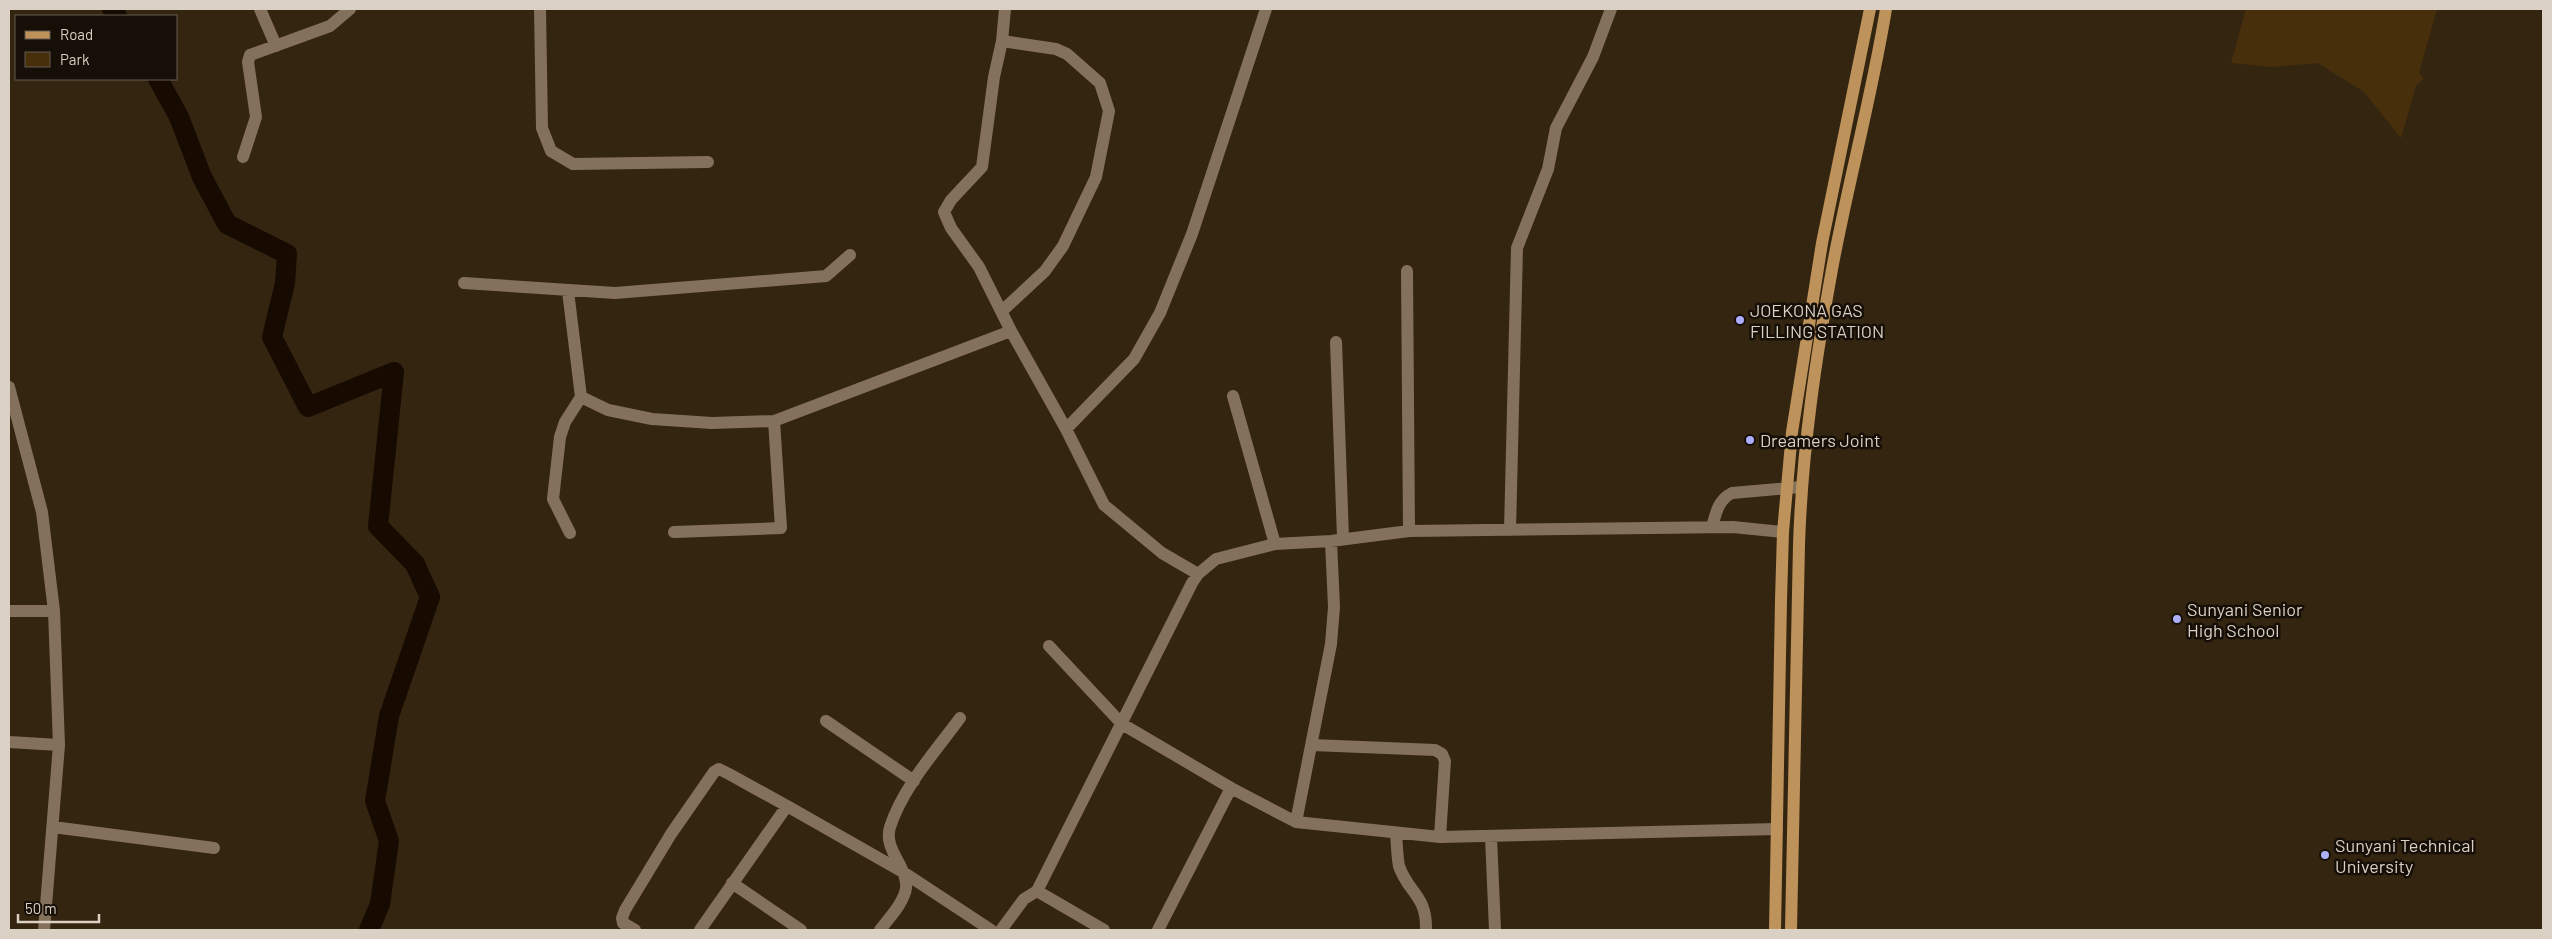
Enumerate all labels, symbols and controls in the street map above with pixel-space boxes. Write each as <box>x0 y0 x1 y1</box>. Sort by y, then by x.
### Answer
legend <box>15 15 178 80</box>
text: Road <box>60 25 93 43</box>
text: Park <box>60 50 90 68</box>
place label: JOEKONA GAS FILLING STATION <box>1750 299 1884 342</box>
marker: JOEKONA GAS FILLING STATION <box>1734 314 1746 326</box>
place label: Dreamers Joint <box>1760 429 1880 451</box>
marker: Dreamers Joint <box>1744 434 1756 446</box>
place label: Sunyani Senior High School <box>2187 598 2303 641</box>
marker: Sunyani Senior High School <box>2171 613 2183 625</box>
place label: Sunyani Technical University <box>2335 834 2475 877</box>
marker: Sunyani Technical University <box>2319 849 2331 861</box>
scale bar <box>18 892 99 924</box>
text: 50 m <box>25 899 57 917</box>

